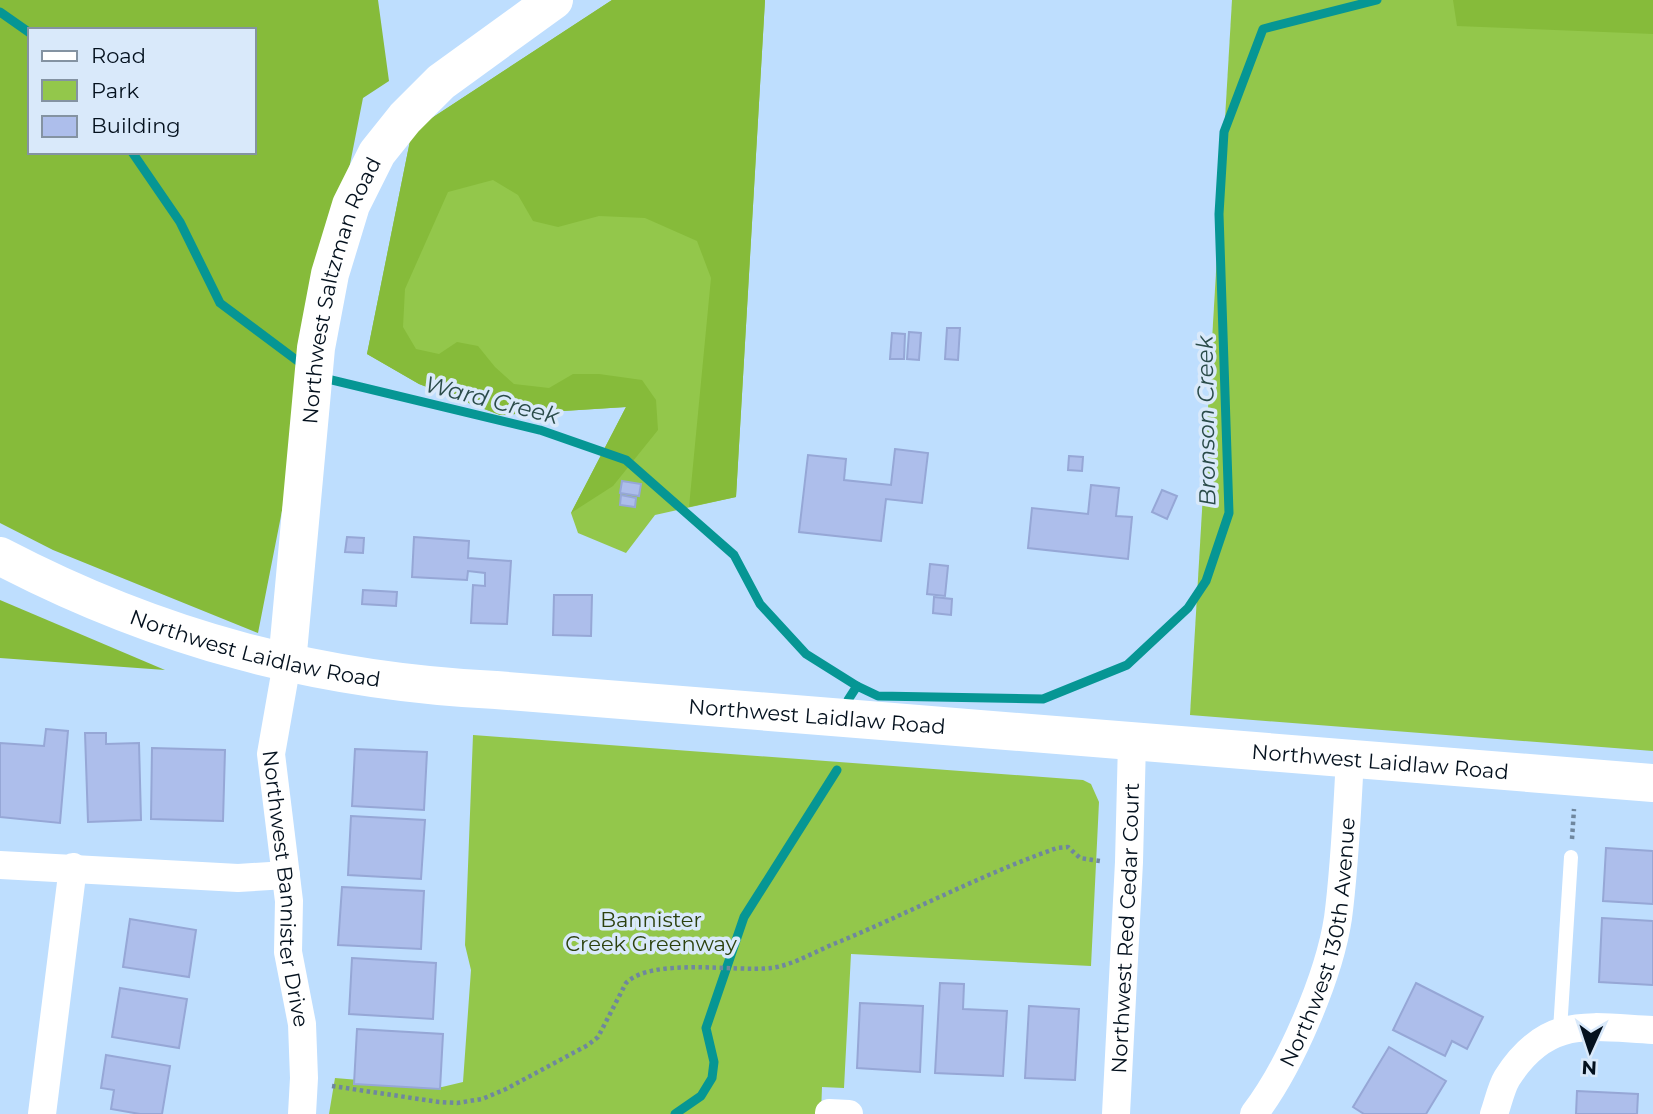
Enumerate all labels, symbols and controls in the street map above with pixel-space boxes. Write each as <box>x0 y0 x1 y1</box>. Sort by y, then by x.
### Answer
legend <box>28 28 256 154</box>
text: Road <box>91 43 146 68</box>
text: Park <box>91 78 139 103</box>
text: Building <box>91 113 181 138</box>
street label: Northwest Saltzman Road <box>297 153 386 425</box>
water label: Bronson Creek <box>1190 334 1221 506</box>
water label: Ward Creek <box>422 370 563 430</box>
street label: Northwest Laidlaw Road <box>127 604 382 692</box>
street label: Northwest Laidlaw Road <box>687 693 947 739</box>
street label: Northwest Laidlaw Road <box>1251 738 1510 784</box>
street label: Northwest Bannister Drive <box>258 749 315 1029</box>
street label: Northwest Red Cedar Court <box>1106 783 1143 1074</box>
street label: Northwest 130th Avenue <box>1274 817 1359 1071</box>
park label: Bannister Creek Greenway <box>565 907 737 956</box>
north arrow <box>1555 1016 1625 1086</box>
text: N <box>1581 1056 1597 1079</box>

